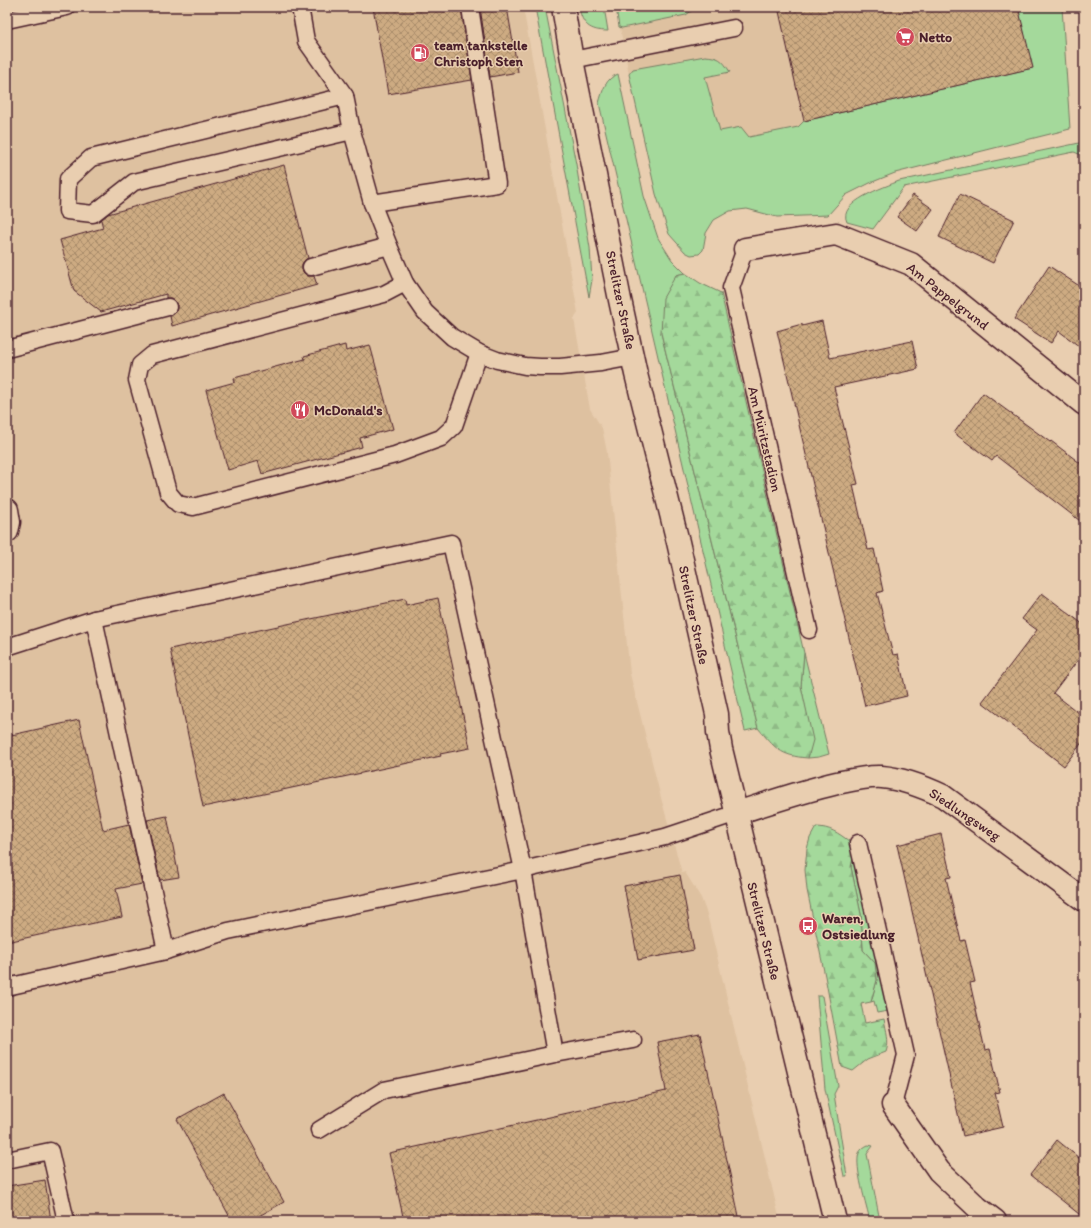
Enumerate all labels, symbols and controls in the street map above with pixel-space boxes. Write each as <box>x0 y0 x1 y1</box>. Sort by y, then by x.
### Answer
supermarket icon: Netto <box>894 26 916 48</box>
place label: Netto <box>919 29 952 46</box>
place label: team tankstelle Christoph Sten <box>434 37 528 70</box>
fuel station icon: team tankstelle Christoph Sten <box>409 42 431 64</box>
street label: Strelitzer Straße <box>602 249 639 351</box>
street label: Am Pappelgrund <box>903 259 993 334</box>
street label: Am Müritzstadion <box>744 385 785 494</box>
restaurant icon: McDonald's <box>289 399 311 421</box>
place label: McDonald's <box>314 402 383 419</box>
street label: Strelitzer Straße <box>675 564 712 666</box>
street label: Siedlungsweg <box>926 784 1004 845</box>
street label: Strelitzer Straße <box>743 880 784 982</box>
place label: Waren, Ostsiedlung <box>822 910 896 943</box>
bus stop icon: Waren, Ostsiedlung <box>797 915 819 937</box>

